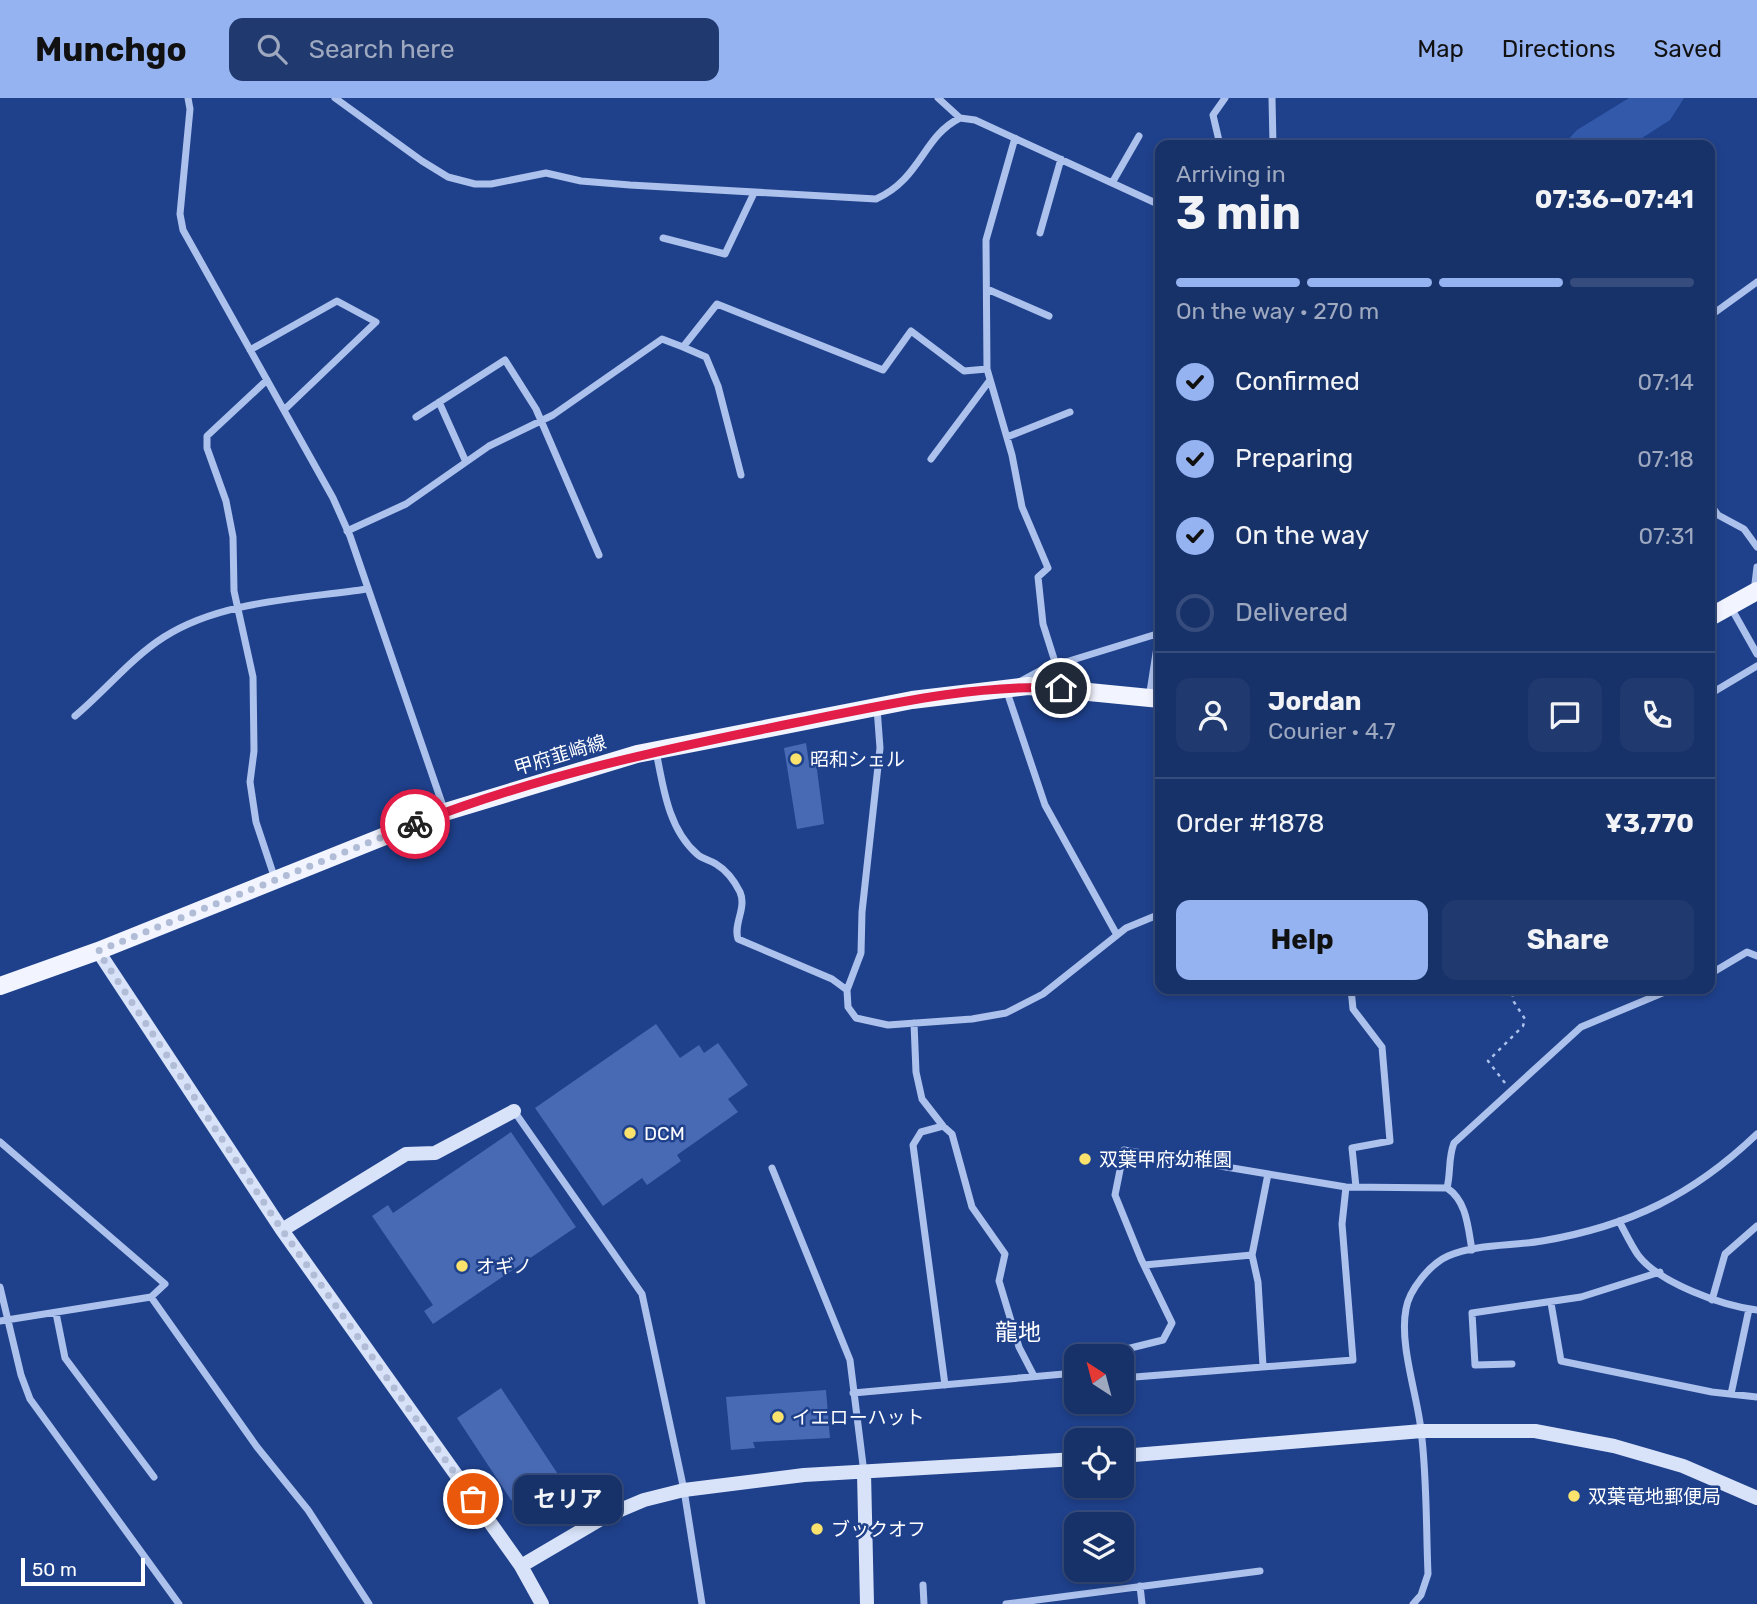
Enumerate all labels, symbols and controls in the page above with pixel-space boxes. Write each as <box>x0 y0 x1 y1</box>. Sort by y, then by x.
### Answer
search box <box>229 18 719 81</box>
text: Munchgo <box>35 30 187 69</box>
icon: search <box>253 30 291 68</box>
text: Search here <box>309 34 455 65</box>
text: Map <box>1417 35 1464 63</box>
text: Directions <box>1502 35 1615 63</box>
text: Saved <box>1653 35 1722 63</box>
text: Arriving in <box>1176 160 1286 188</box>
text: 07:36–07:41 <box>1535 184 1694 215</box>
text: 3 min <box>1176 186 1301 241</box>
text: On the way · 270 m <box>1176 297 1379 325</box>
icon: check <box>1176 363 1214 401</box>
text: Confirmed <box>1235 366 1360 397</box>
text: 07:14 <box>1638 368 1694 396</box>
icon: check <box>1176 440 1214 478</box>
text: Preparing <box>1235 443 1353 474</box>
text: 07:18 <box>1637 445 1694 473</box>
icon: check <box>1176 517 1214 555</box>
text: On the way <box>1235 520 1369 551</box>
text: 07:31 <box>1638 522 1694 550</box>
text: Delivered <box>1235 597 1348 628</box>
pin <box>1031 658 1091 718</box>
icon: home <box>1042 669 1080 707</box>
button: person <box>1176 678 1250 752</box>
button: chat <box>1528 678 1602 752</box>
button: phone <box>1620 678 1694 752</box>
text: Jordan <box>1268 686 1361 717</box>
text: Courier · 4.7 <box>1268 717 1395 745</box>
street label: 甲府韮崎線 <box>511 730 609 780</box>
place label: 昭和シェル <box>810 748 905 771</box>
marker: 昭和シェル <box>788 751 804 767</box>
courier <box>380 789 450 859</box>
icon: bike <box>396 805 434 843</box>
text: Order #1878 <box>1176 808 1325 839</box>
text: ¥3,770 <box>1605 808 1694 839</box>
button: Help <box>1176 900 1428 980</box>
button: Share <box>1442 900 1694 980</box>
place label: DCM <box>644 1122 685 1145</box>
marker: DCM <box>622 1125 638 1141</box>
place label: 双葉甲府幼稚園 <box>1099 1148 1232 1171</box>
marker: 双葉甲府幼稚園 <box>1077 1151 1093 1167</box>
place label: オギノ <box>476 1255 532 1278</box>
marker: オギノ <box>454 1258 470 1274</box>
district label: 龍地 <box>995 1318 1041 1346</box>
north arrow <box>1064 1344 1134 1414</box>
map controls <box>1064 1344 1134 1582</box>
place label: イエローハット <box>792 1406 924 1429</box>
marker: イエローハット <box>770 1409 786 1425</box>
button: locate <box>1064 1428 1134 1498</box>
pin <box>443 1469 503 1529</box>
callout: セリア <box>515 1474 624 1524</box>
icon: bag <box>454 1480 492 1518</box>
text: セリア <box>534 1485 603 1513</box>
place label: 双葉竜地郵便局 <box>1588 1485 1721 1508</box>
marker: 双葉竜地郵便局 <box>1566 1488 1582 1504</box>
button: layers <box>1064 1512 1134 1582</box>
place label: ブックオフ <box>831 1518 926 1541</box>
marker: ブックオフ <box>809 1521 825 1537</box>
scale bar <box>21 1555 145 1587</box>
text: 50 m <box>32 1558 77 1581</box>

